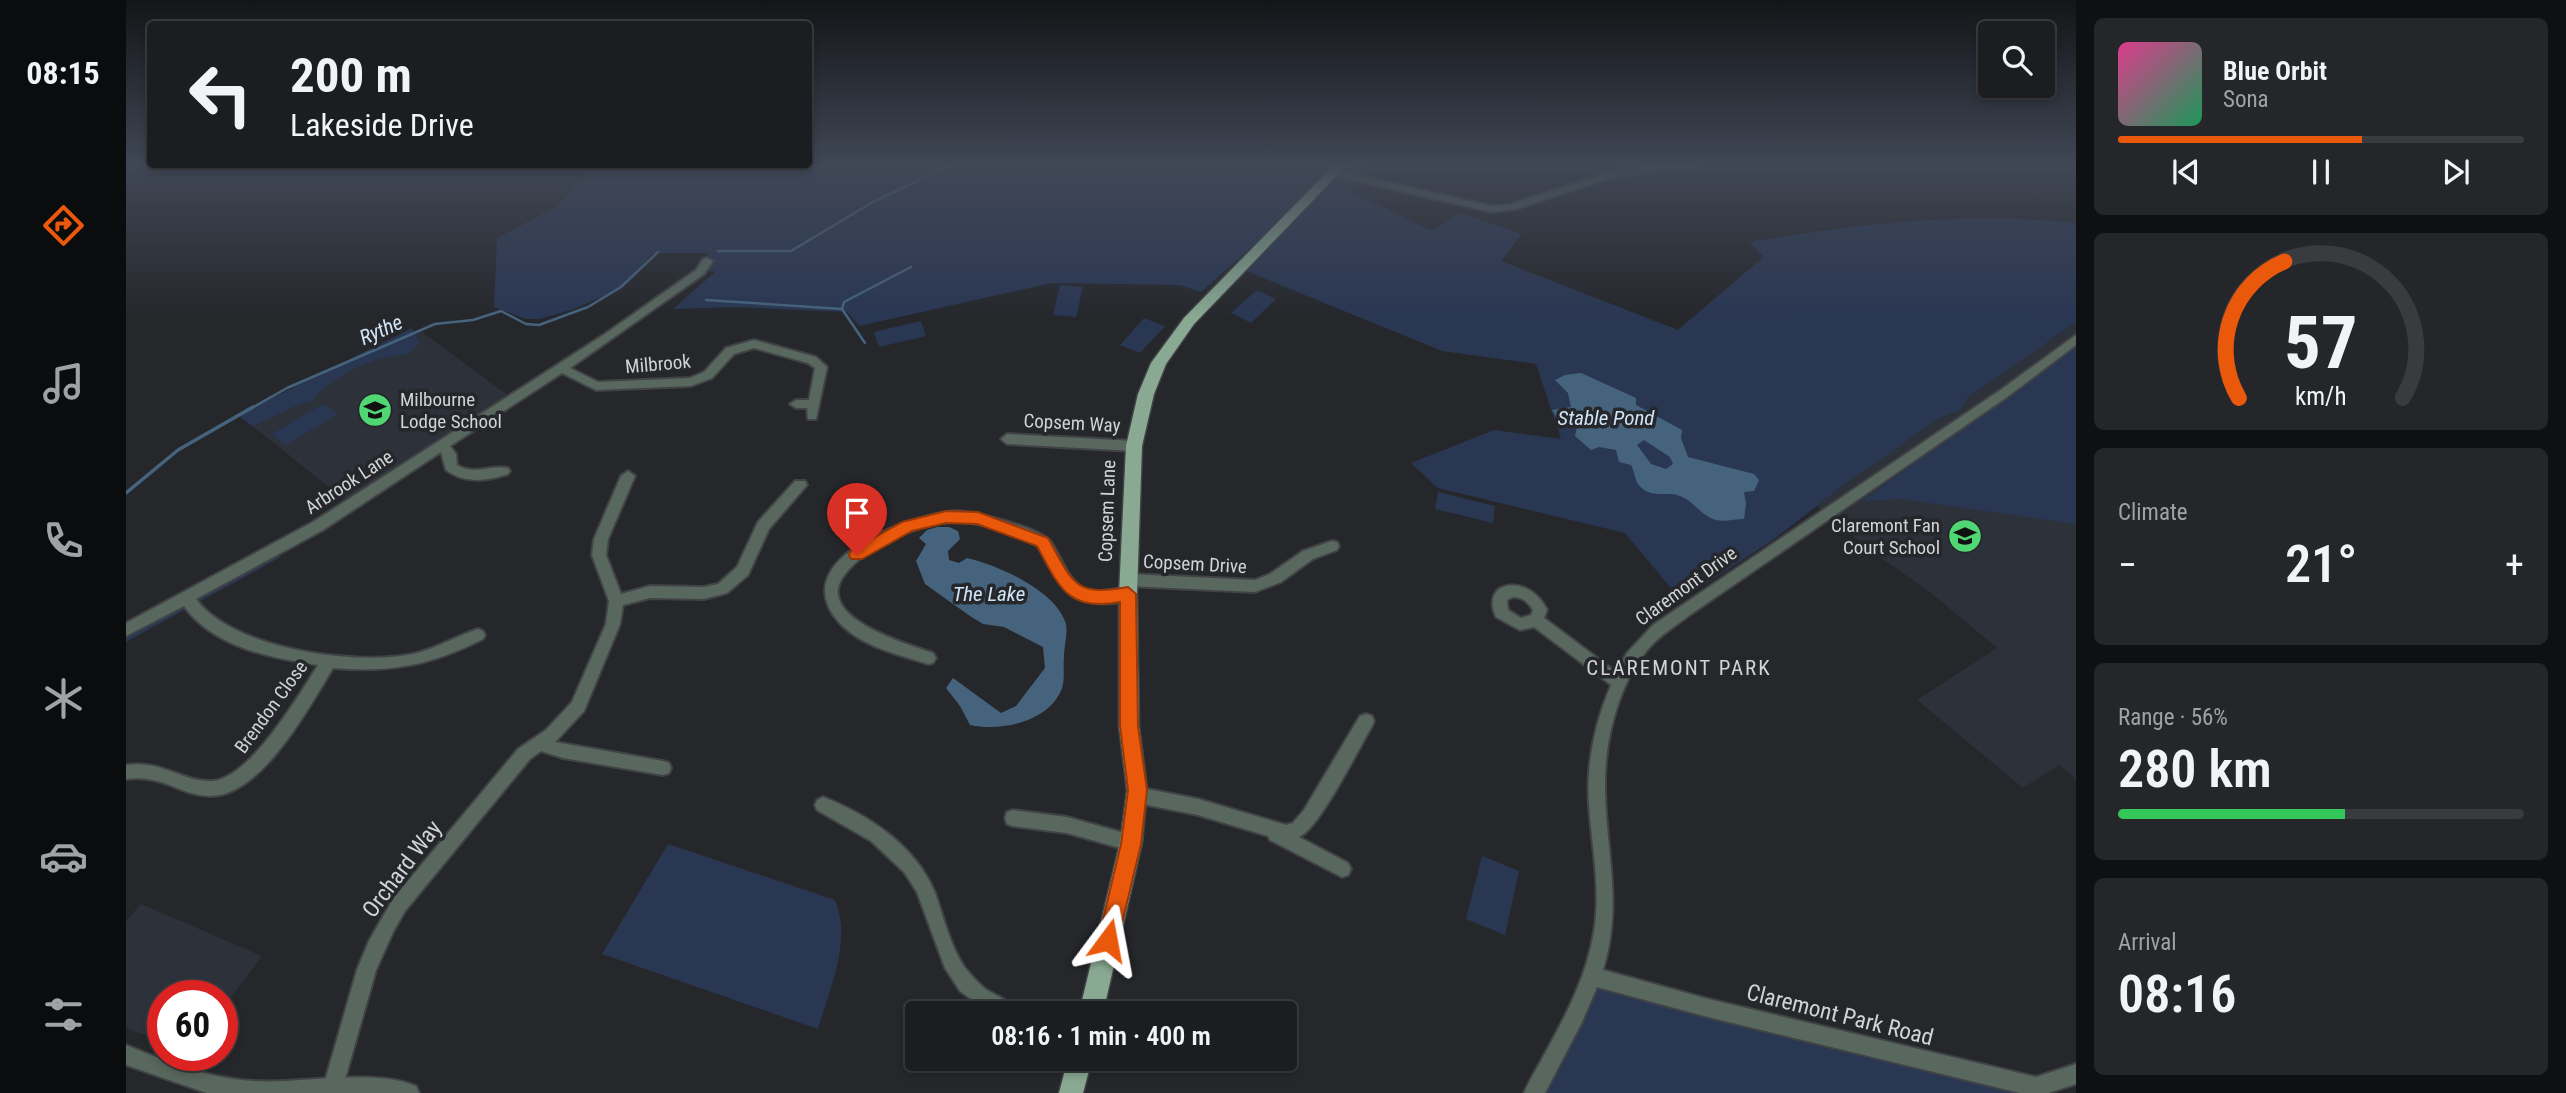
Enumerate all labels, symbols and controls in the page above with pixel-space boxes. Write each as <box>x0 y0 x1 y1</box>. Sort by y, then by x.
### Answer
map controls <box>1978 21 2055 98</box>
button: search <box>1978 21 2055 98</box>
text: 200 m <box>290 47 412 104</box>
icon: left <box>175 49 266 140</box>
text: 08:15 <box>26 54 100 92</box>
text: Blue Orbit <box>2223 56 2327 86</box>
text: Sona <box>2223 86 2269 113</box>
text: Lakeside Drive <box>290 106 474 144</box>
icon: previous <box>2167 153 2205 191</box>
icon: pause <box>2302 153 2340 191</box>
icon: next <box>2437 153 2475 191</box>
icon: directions <box>39 201 88 250</box>
text: 57 <box>2284 300 2358 386</box>
water label: Rythe <box>356 310 406 350</box>
street label: Milbrook <box>624 350 692 378</box>
icon: music <box>39 359 88 408</box>
text: km/h <box>2295 381 2347 410</box>
place label: Milbourne Lodge School <box>400 388 502 433</box>
school or university icon: Milbourne Lodge School <box>356 391 394 429</box>
water label: Stable Pond <box>1558 406 1655 430</box>
street label: Copsem Way <box>1023 409 1121 437</box>
street label: Arbrook Lane <box>301 445 397 519</box>
street label: Copsem Lane <box>1094 459 1120 562</box>
pin <box>827 483 887 555</box>
icon: arrive <box>838 494 876 532</box>
text: Climate <box>2118 499 2188 526</box>
place label: Claremont Fan Court School <box>1831 514 1940 559</box>
icon: phone <box>39 516 88 565</box>
school or university icon: Claremont Fan Court School <box>1946 517 1984 555</box>
text: 21° <box>2285 534 2357 595</box>
street label: Claremont Drive <box>1631 541 1741 630</box>
text: − <box>2118 543 2137 587</box>
text: + <box>2505 543 2524 587</box>
street label: Copsem Drive <box>1143 550 1248 578</box>
water label: The Lake <box>953 582 1025 606</box>
street label: Brendon Close <box>230 656 312 758</box>
district label: CLAREMONT PARK <box>1586 656 1772 680</box>
icon: climate <box>39 674 88 723</box>
text: Range · 56% <box>2118 704 2228 731</box>
text: 280 km <box>2118 739 2272 800</box>
street label: Orchard Way <box>357 815 447 923</box>
icon: car <box>39 832 88 881</box>
position arrow <box>1071 903 1145 977</box>
text: Arrival <box>2118 929 2177 956</box>
text: 08:16 <box>2118 964 2236 1025</box>
street label: Claremont Park Road <box>1744 979 1936 1051</box>
speed limit sign: 60 <box>147 980 238 1071</box>
icon: filters <box>39 990 88 1039</box>
text: 08:16 · 1 min · 400 m <box>991 1021 1211 1051</box>

